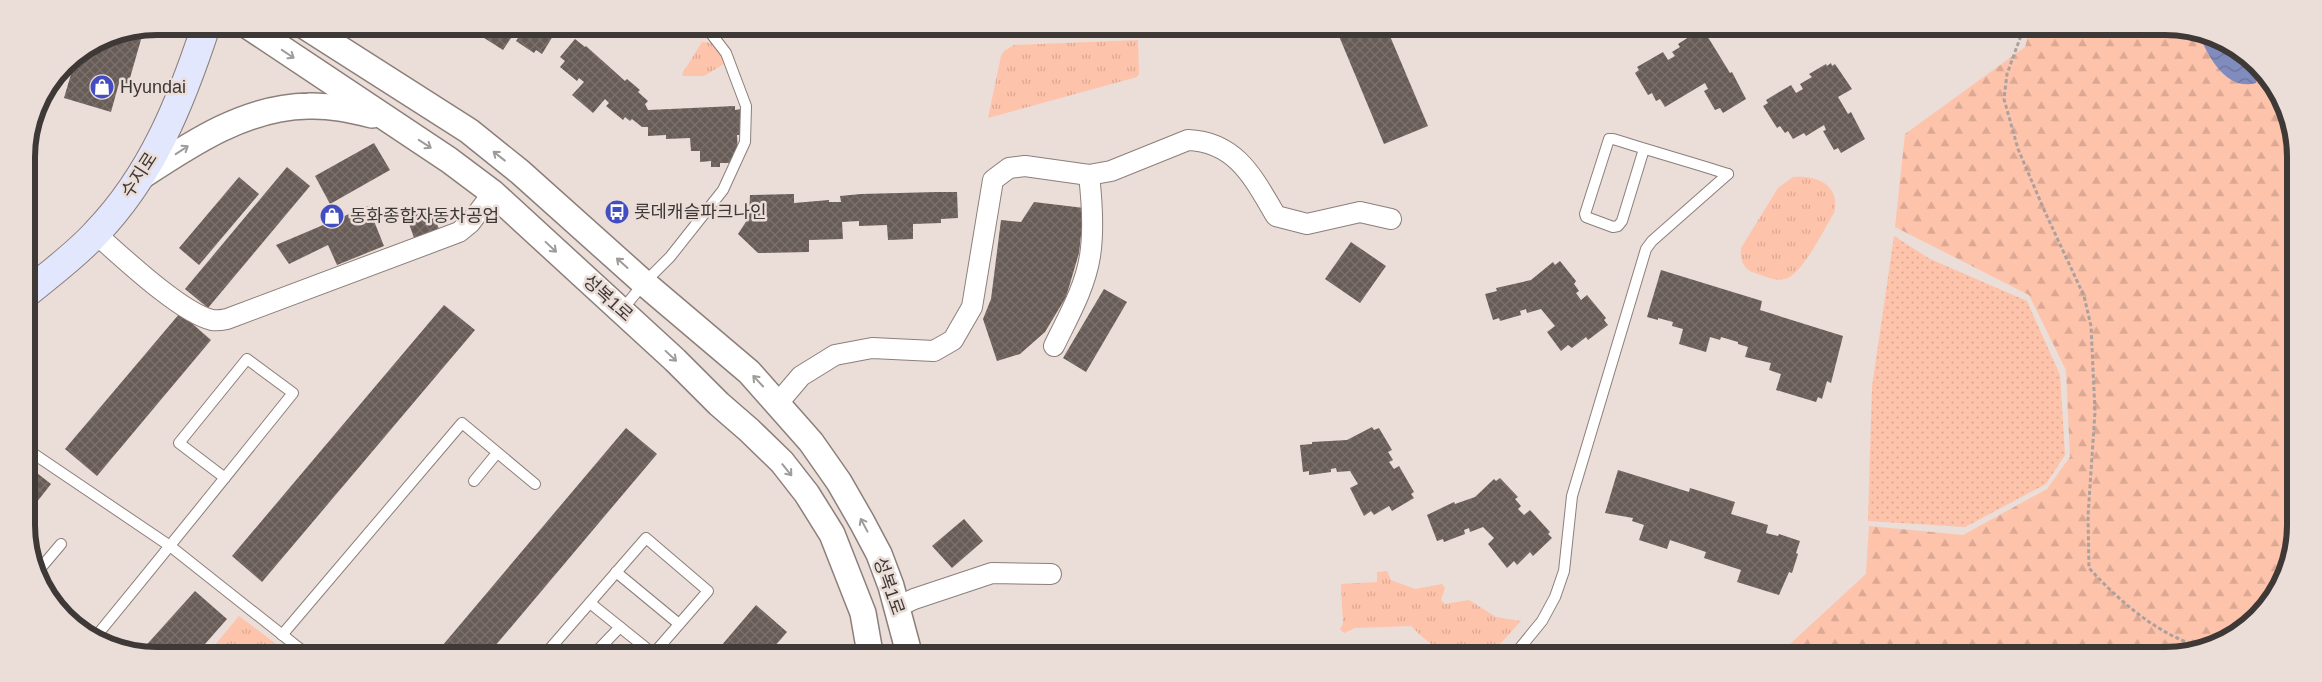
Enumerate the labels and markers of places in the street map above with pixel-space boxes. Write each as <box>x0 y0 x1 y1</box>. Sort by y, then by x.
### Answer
shop icon: Hyundai <box>89 74 115 100</box>
place label: Hyundai <box>120 77 186 97</box>
bus stop icon: 롯데캐슬파크나인 <box>604 199 630 225</box>
place label: 롯데캐슬파크나인 <box>634 202 766 222</box>
shop icon: 동화종합자동차공업 <box>319 203 345 229</box>
place label: 동화종합자동차공업 <box>350 206 499 226</box>

